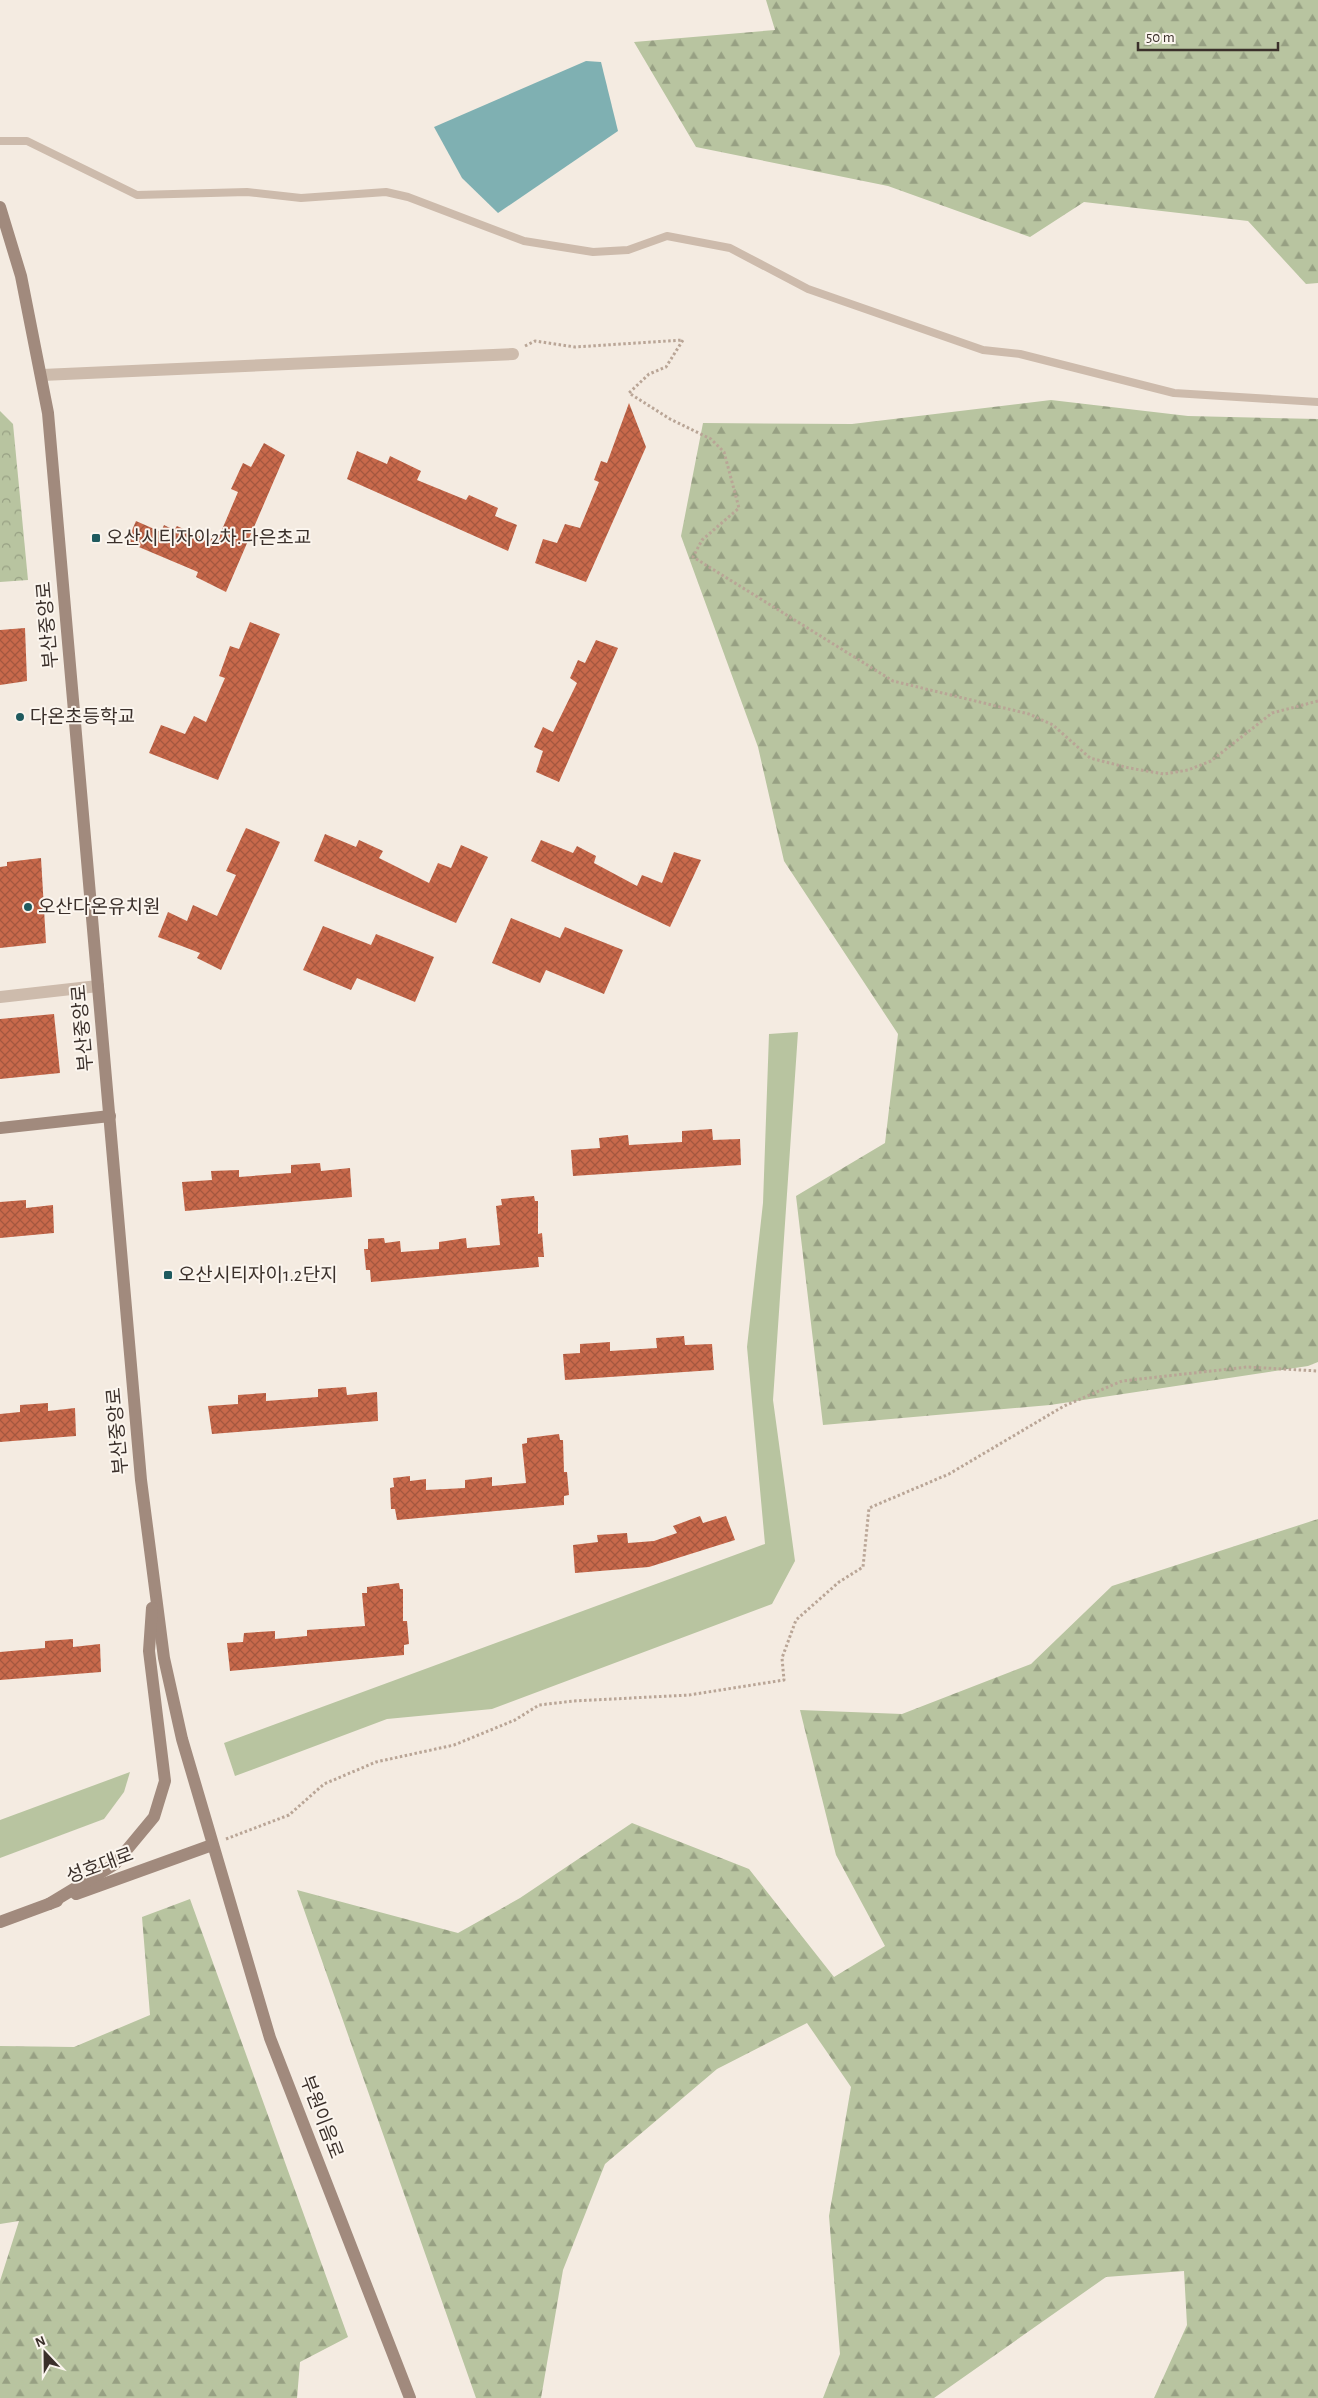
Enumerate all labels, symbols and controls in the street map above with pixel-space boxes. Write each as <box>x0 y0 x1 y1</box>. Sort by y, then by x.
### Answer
scale bar <box>1138 20 1278 52</box>
text: 50 m <box>1146 30 1175 45</box>
place label: 오산시티자이2차.다은초교 <box>106 528 311 548</box>
marker: 오산시티자이2차.다은초교 <box>90 532 102 544</box>
street label: 부산중앙로 <box>34 581 61 669</box>
place label: 다온초등학교 <box>30 707 135 727</box>
marker: 다온초등학교 <box>14 711 26 723</box>
place label: 오산다온유치원 <box>38 897 160 917</box>
marker: 오산다온유치원 <box>22 901 34 913</box>
street label: 부산중앙로 <box>69 984 96 1072</box>
place label: 오산시티자이1.2단지 <box>178 1265 337 1285</box>
marker: 오산시티자이1.2단지 <box>162 1269 174 1281</box>
street label: 부산중앙로 <box>104 1387 131 1475</box>
street label: 성호대로 <box>64 1844 136 1887</box>
street label: 부원이음로 <box>296 2072 346 2161</box>
north arrow <box>20 2328 70 2378</box>
text: N <box>33 2334 48 2350</box>

